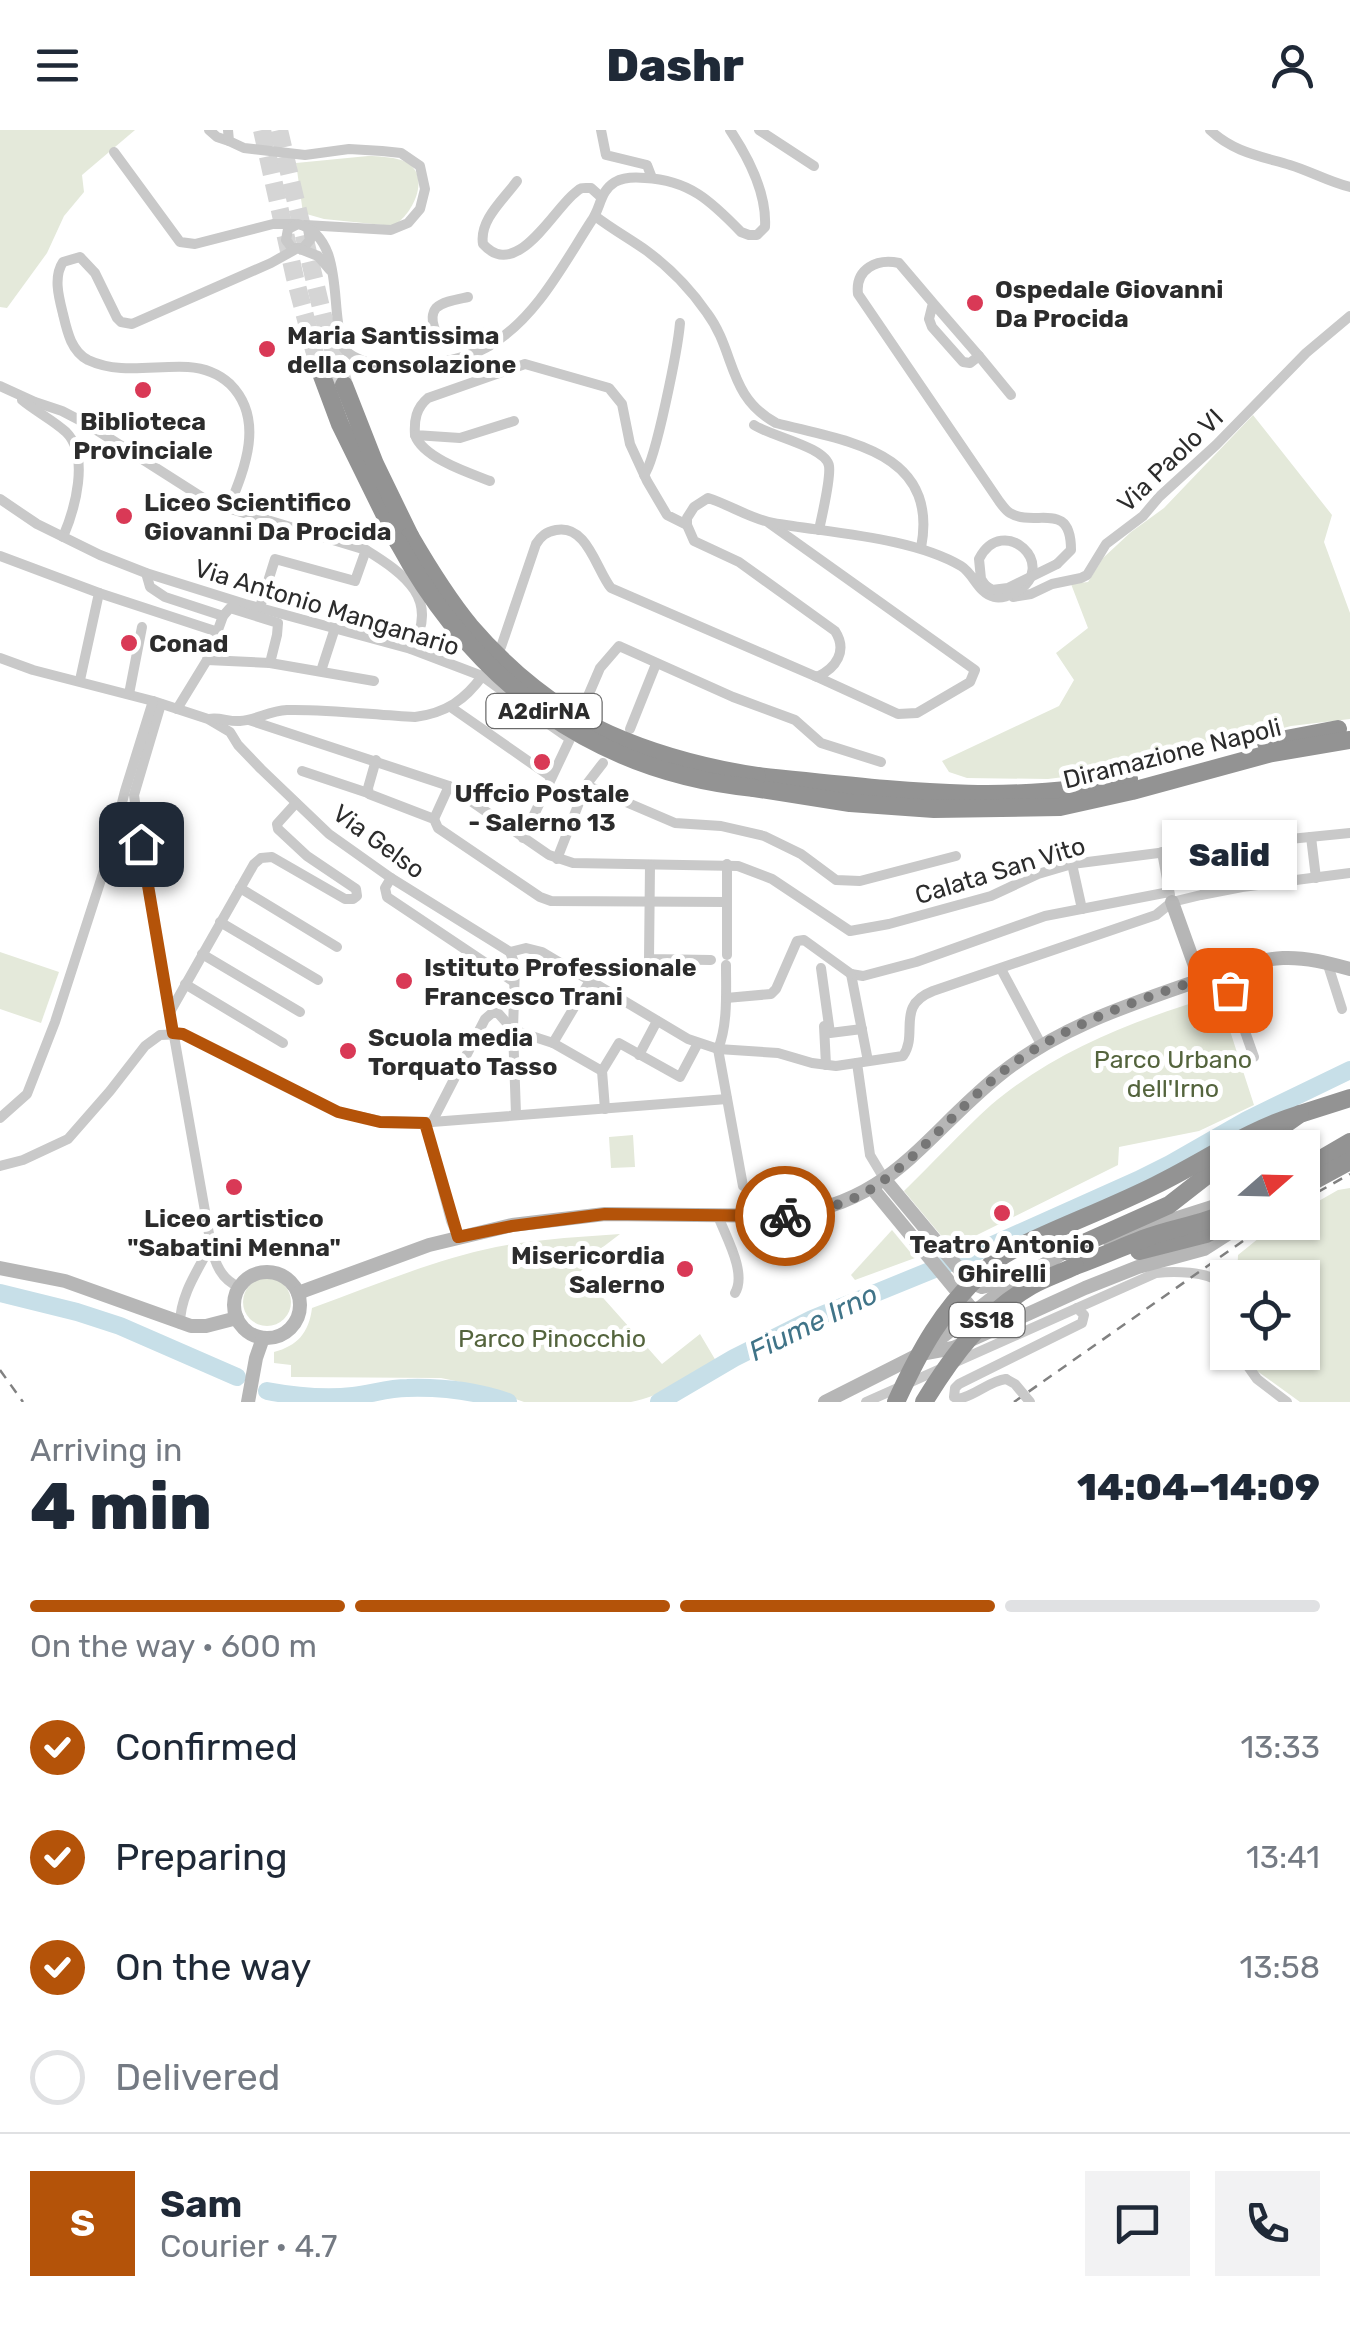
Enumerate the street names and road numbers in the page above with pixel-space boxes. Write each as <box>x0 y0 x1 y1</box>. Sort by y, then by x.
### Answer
street label: Via Paolo VI <box>1112 403 1229 518</box>
street label: Via Antonio Manganario <box>191 553 463 662</box>
road number: A2dirNA <box>486 694 602 728</box>
street label: Diramazione Napoli <box>1060 712 1284 795</box>
street label: Via Gelso <box>327 798 430 884</box>
street label: Calata San Vito <box>912 831 1089 910</box>
road number: SS18 <box>950 1303 1024 1337</box>

